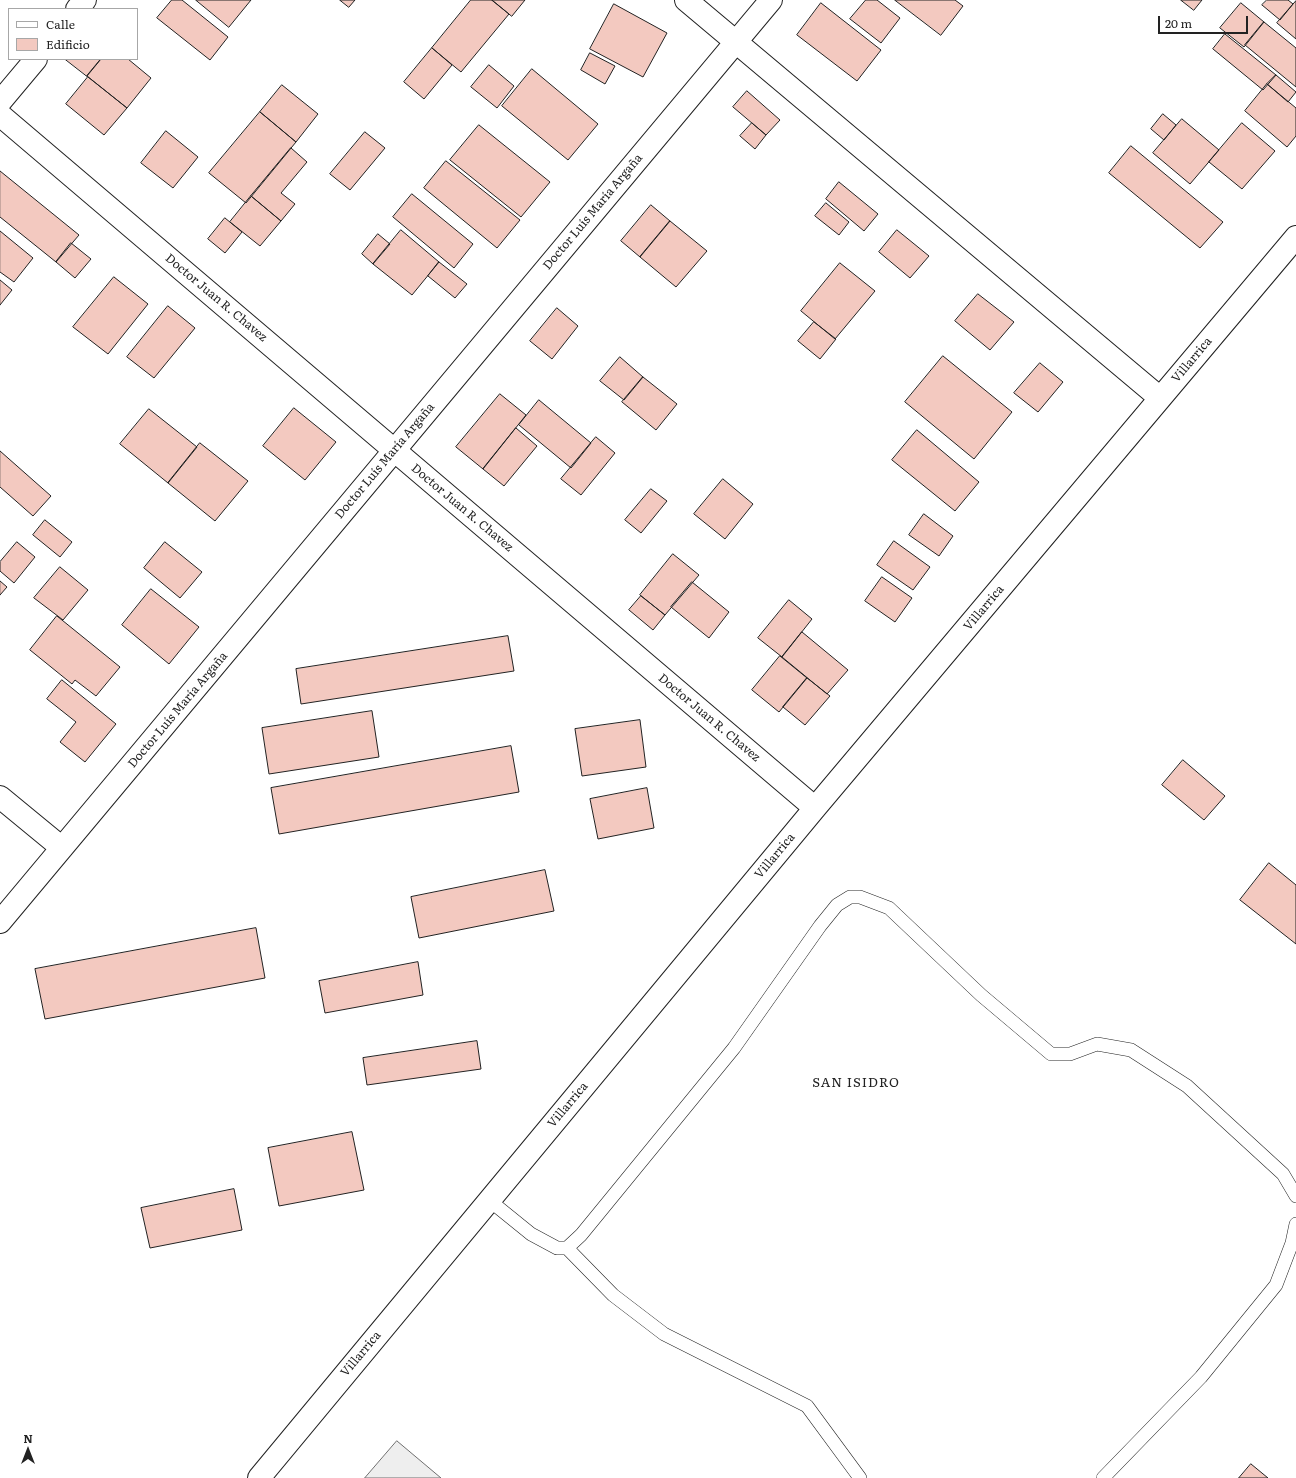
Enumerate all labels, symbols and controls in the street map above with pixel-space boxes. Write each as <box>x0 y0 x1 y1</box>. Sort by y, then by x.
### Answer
legend <box>8 8 138 60</box>
scale bar <box>1160 8 1250 34</box>
text: 20 m <box>1165 14 1192 32</box>
text: Calle <box>46 15 75 33</box>
text: Edificio <box>46 35 90 53</box>
street label: Doctor Luís María Argaña <box>540 151 646 273</box>
street label: Doctor Juan R. Chavez <box>162 251 270 345</box>
street label: Villarrica <box>1169 334 1215 386</box>
street label: Doctor Luís María Argaña <box>332 400 438 522</box>
street label: Doctor Juan R. Chavez <box>408 461 516 555</box>
street label: Villarrica <box>961 582 1007 634</box>
street label: Doctor Luís María Argaña <box>125 649 231 771</box>
street label: Doctor Juan R. Chavez <box>655 671 763 765</box>
street label: Villarrica <box>752 830 798 882</box>
district label: SAN ISIDRO <box>812 1075 900 1091</box>
street label: Villarrica <box>545 1079 591 1131</box>
street label: Villarrica <box>338 1328 384 1380</box>
north arrow <box>8 1430 48 1470</box>
text: N <box>23 1430 33 1446</box>

